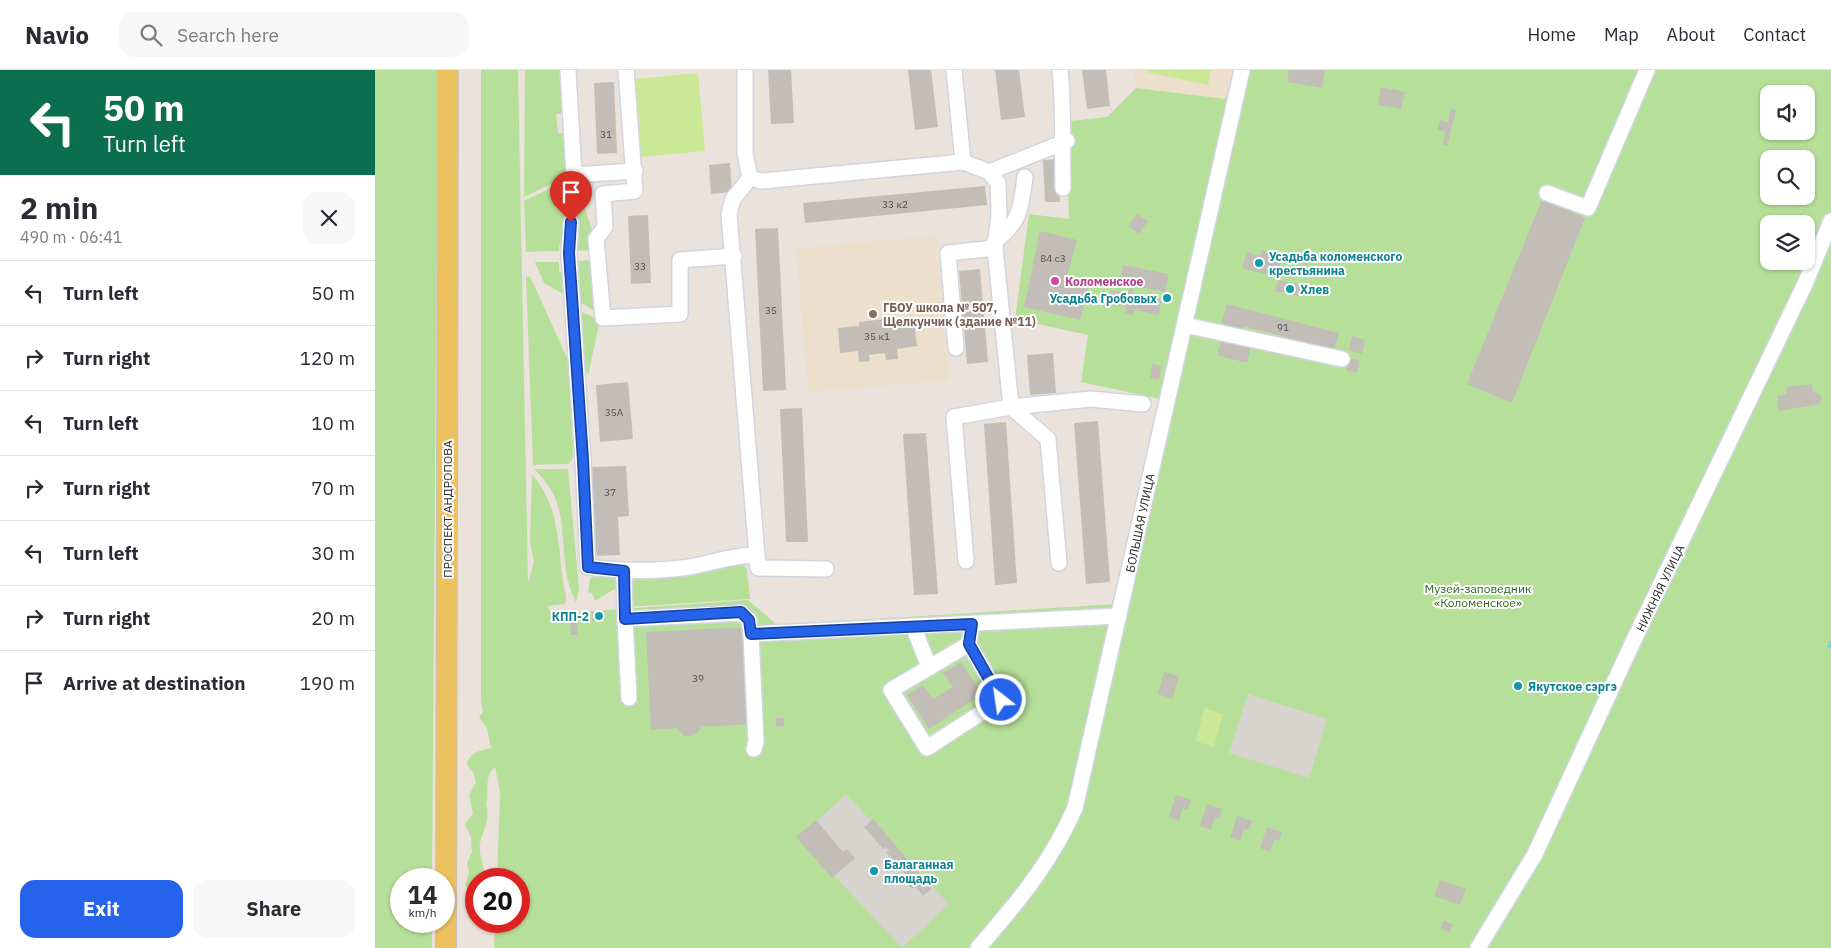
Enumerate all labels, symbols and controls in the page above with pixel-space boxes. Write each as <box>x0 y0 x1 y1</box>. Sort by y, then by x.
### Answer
search box <box>119 12 469 57</box>
text: Navio <box>25 19 89 51</box>
icon: search <box>137 21 165 49</box>
text: Search here <box>177 23 279 47</box>
text: Home <box>1528 23 1576 46</box>
text: Map <box>1604 23 1639 46</box>
text: About <box>1667 23 1715 46</box>
text: Contact <box>1743 23 1806 46</box>
text: 50 m <box>103 85 185 131</box>
map controls <box>1760 85 1815 270</box>
button: sound <box>1760 85 1815 140</box>
icon: left <box>20 90 85 155</box>
house number: 31 <box>600 128 612 141</box>
text: Turn left <box>103 129 186 158</box>
button: search <box>1760 150 1815 205</box>
pin <box>550 171 592 222</box>
icon: arrive <box>557 178 585 206</box>
text: 2 min <box>20 188 98 227</box>
button: close <box>303 192 355 244</box>
house number: 33 к2 <box>882 198 908 211</box>
button: layers <box>1760 215 1815 270</box>
text: 490 m · 06:41 <box>20 227 122 247</box>
place label: Усадьба коломенского крестьянина <box>1269 249 1402 278</box>
house number: 84 с3 <box>1040 252 1066 265</box>
marker: Усадьба коломенского крестьянина <box>1253 257 1265 269</box>
house number: 33 <box>634 260 646 273</box>
place label: Коломенское <box>1065 274 1143 289</box>
marker: Коломенское <box>1049 275 1061 287</box>
icon: left <box>20 279 48 307</box>
text: Turn left <box>63 281 139 305</box>
text: 50 m <box>311 281 355 305</box>
place label: Хлев <box>1300 282 1329 297</box>
marker: Хлев <box>1284 283 1296 295</box>
place label: Усадьба Гробовых <box>1050 291 1157 306</box>
marker: Усадьба Гробовых <box>1161 292 1173 304</box>
place label: ГБОУ школа № 507, Щелкунчик (здание №11) <box>883 300 1036 329</box>
house number: 35 <box>765 304 777 317</box>
marker: ГБОУ школа № 507, Щелкунчик (здание №11) <box>867 308 879 320</box>
house number: 91 <box>1277 321 1289 334</box>
house number: 35 к1 <box>864 330 890 343</box>
icon: right <box>20 344 48 372</box>
text: Turn right <box>63 346 150 370</box>
text: 120 m <box>300 346 355 370</box>
house number: 35А <box>605 406 624 419</box>
icon: left <box>20 409 48 437</box>
text: Turn left <box>63 411 139 435</box>
text: 10 m <box>311 411 355 435</box>
street label: ПРОСПЕКТ АНДРОПОВА <box>440 440 455 578</box>
street label: БОЛЬШАЯ УЛИЦА <box>1122 472 1158 574</box>
icon: right <box>20 474 48 502</box>
text: Turn right <box>63 476 150 500</box>
text: 70 m <box>311 476 355 500</box>
house number: 37 <box>604 486 616 499</box>
icon: left <box>20 539 48 567</box>
text: Turn left <box>63 541 139 565</box>
text: 30 m <box>311 541 355 565</box>
street label: НИЖНЯЯ УЛИЦА <box>1632 542 1688 634</box>
park label: Музей-заповедник «Коломенское» <box>1424 581 1532 610</box>
icon: right <box>20 604 48 632</box>
text: Turn right <box>63 606 150 630</box>
text: 20 m <box>311 606 355 630</box>
place label: КПП-2 <box>552 609 589 624</box>
marker: КПП-2 <box>593 610 605 622</box>
icon: arrive <box>20 669 48 697</box>
text: Arrive at destination <box>63 671 246 695</box>
text: 190 m <box>300 671 355 695</box>
house number: 39 <box>692 672 704 685</box>
position arrow <box>974 673 1026 725</box>
place label: Якутское сэргэ <box>1528 679 1617 694</box>
marker: Якутское сэргэ <box>1512 680 1524 692</box>
place label: Балаганная площадь <box>884 857 954 886</box>
marker: Балаганная площадь <box>868 865 880 877</box>
speed limit sign: 20 <box>465 868 530 933</box>
text: 14 <box>407 878 438 911</box>
button: Exit <box>20 880 183 938</box>
button: Share <box>193 880 355 938</box>
text: km/h <box>408 905 437 920</box>

